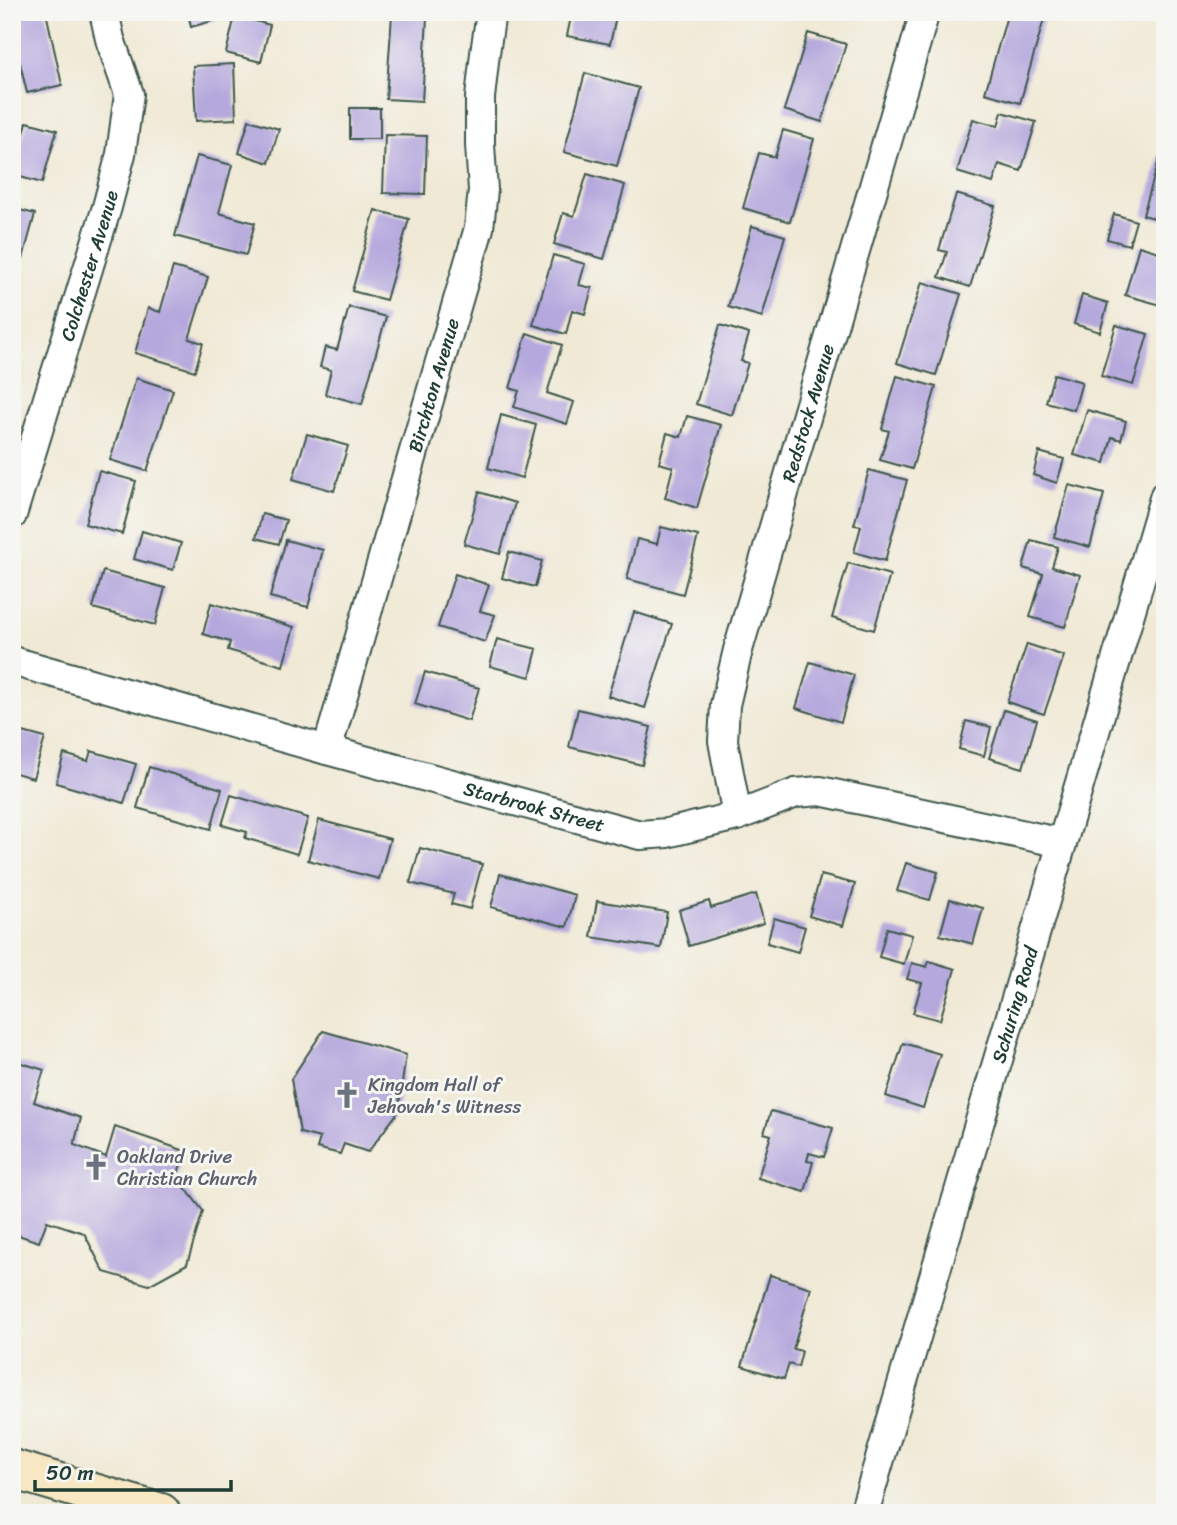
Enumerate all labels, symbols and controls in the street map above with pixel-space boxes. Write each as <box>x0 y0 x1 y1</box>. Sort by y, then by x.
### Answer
street label: Colchester Avenue <box>50 187 127 345</box>
street label: Birchton Avenue <box>398 314 468 456</box>
street label: Redstock Avenue <box>772 340 843 486</box>
street label: Starbrook Street <box>460 771 608 841</box>
street label: Schuring Road <box>981 941 1048 1067</box>
place label: Kingdom Hall of Jehovah's Witness <box>367 1068 521 1123</box>
church icon: Kingdom Hall of Jehovah's Witness <box>332 1080 362 1110</box>
place label: Oakland Drive Christian Church <box>117 1140 257 1195</box>
church icon: Oakland Drive Christian Church <box>81 1152 111 1182</box>
scale bar <box>35 1448 231 1492</box>
text: 50 m <box>46 1454 94 1492</box>

